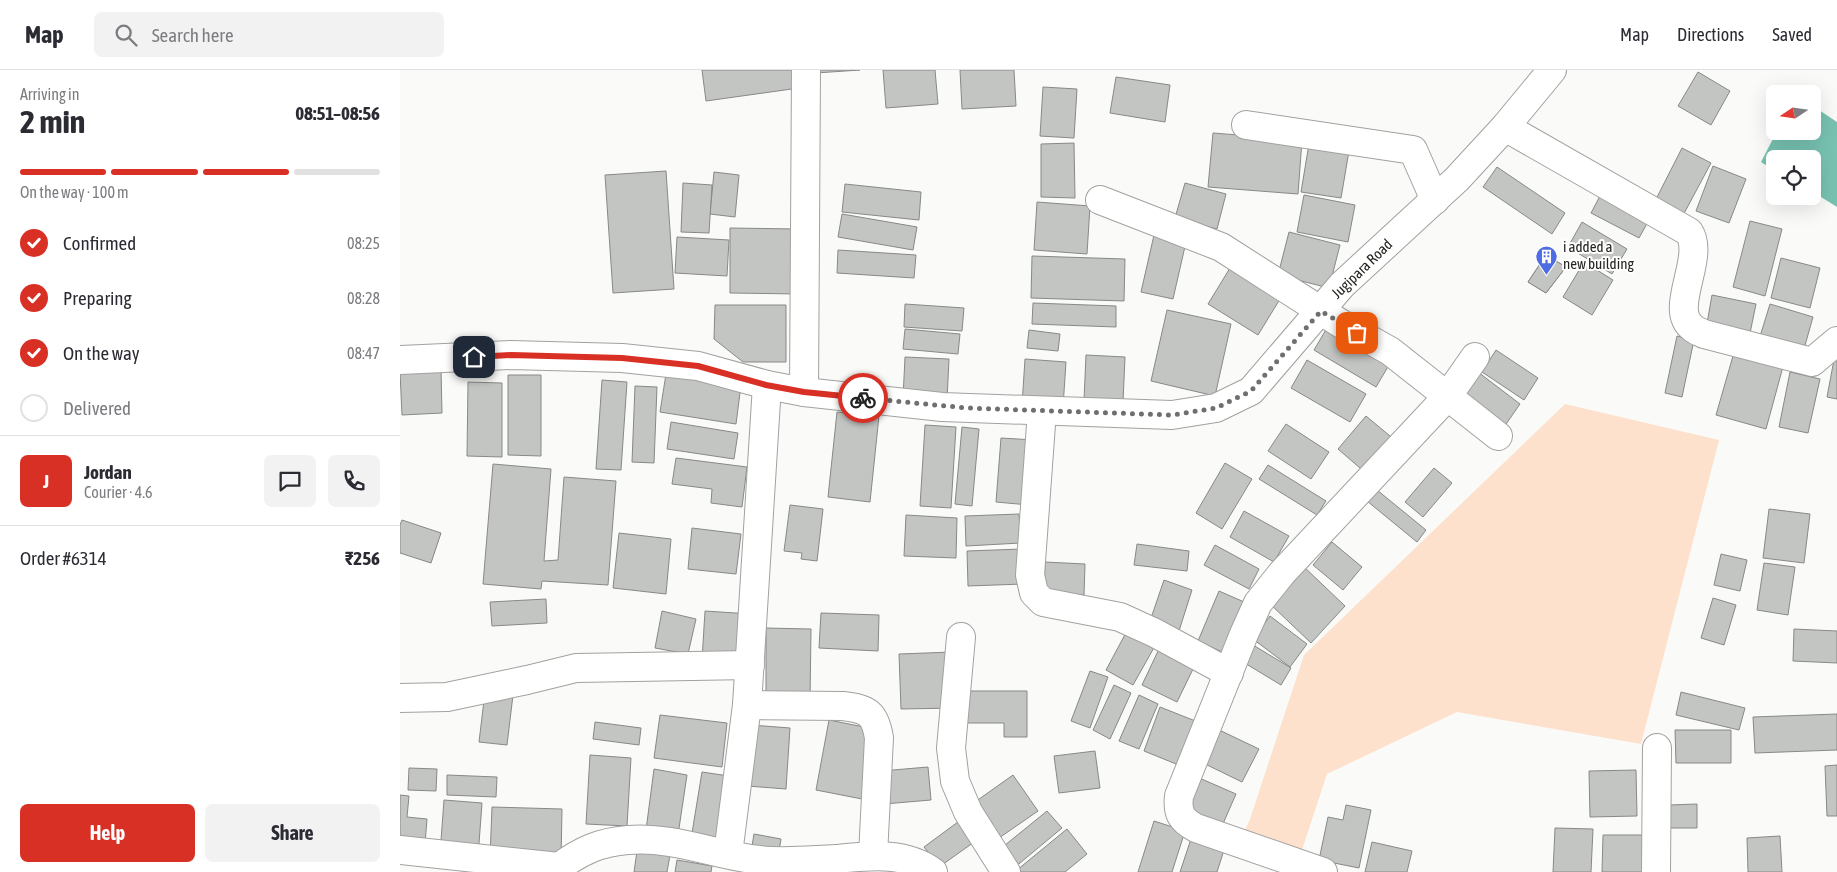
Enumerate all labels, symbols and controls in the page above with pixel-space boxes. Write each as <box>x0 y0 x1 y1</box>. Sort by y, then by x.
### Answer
search box <box>94 12 444 57</box>
text: Map <box>25 21 64 48</box>
icon: search <box>112 21 140 49</box>
text: Search here <box>152 24 234 46</box>
text: Map <box>1620 24 1649 45</box>
text: Directions <box>1677 24 1744 45</box>
text: Saved <box>1772 24 1812 45</box>
text: Arriving in <box>20 85 80 103</box>
north arrow <box>1766 85 1821 140</box>
map controls <box>1766 85 1821 205</box>
text: 08:51–08:56 <box>295 102 380 124</box>
text: 2 min <box>20 103 85 140</box>
button: locate <box>1766 150 1821 205</box>
text: On the way · 100 m <box>20 183 129 201</box>
icon: check <box>20 229 48 257</box>
text: Confirmed <box>63 232 136 254</box>
text: 08:25 <box>347 234 380 252</box>
street label: Jugipara Road <box>1328 235 1396 302</box>
place label: i added a new building <box>1563 238 1634 272</box>
building icon: i added a new building <box>1535 244 1559 275</box>
icon: check <box>20 284 48 312</box>
text: Preparing <box>63 287 132 309</box>
text: 08:28 <box>347 289 380 307</box>
pin <box>1336 312 1378 354</box>
icon: bag <box>1343 319 1371 347</box>
pin <box>453 336 495 378</box>
icon: check <box>20 339 48 367</box>
text: On the way <box>63 342 140 364</box>
icon: home <box>460 343 488 371</box>
text: 08:47 <box>347 344 380 362</box>
courier <box>838 373 888 423</box>
icon: bike <box>849 384 877 412</box>
text: Delivered <box>63 397 131 419</box>
button: chat <box>264 455 316 507</box>
button: phone <box>328 455 380 507</box>
text: Jordan <box>84 461 132 483</box>
text: J <box>43 470 49 492</box>
text: Courier · 4.6 <box>84 483 153 501</box>
text: Order #6314 <box>20 547 107 569</box>
text: ₹256 <box>345 547 380 569</box>
button: Help <box>20 804 195 862</box>
button: Share <box>205 804 380 862</box>

